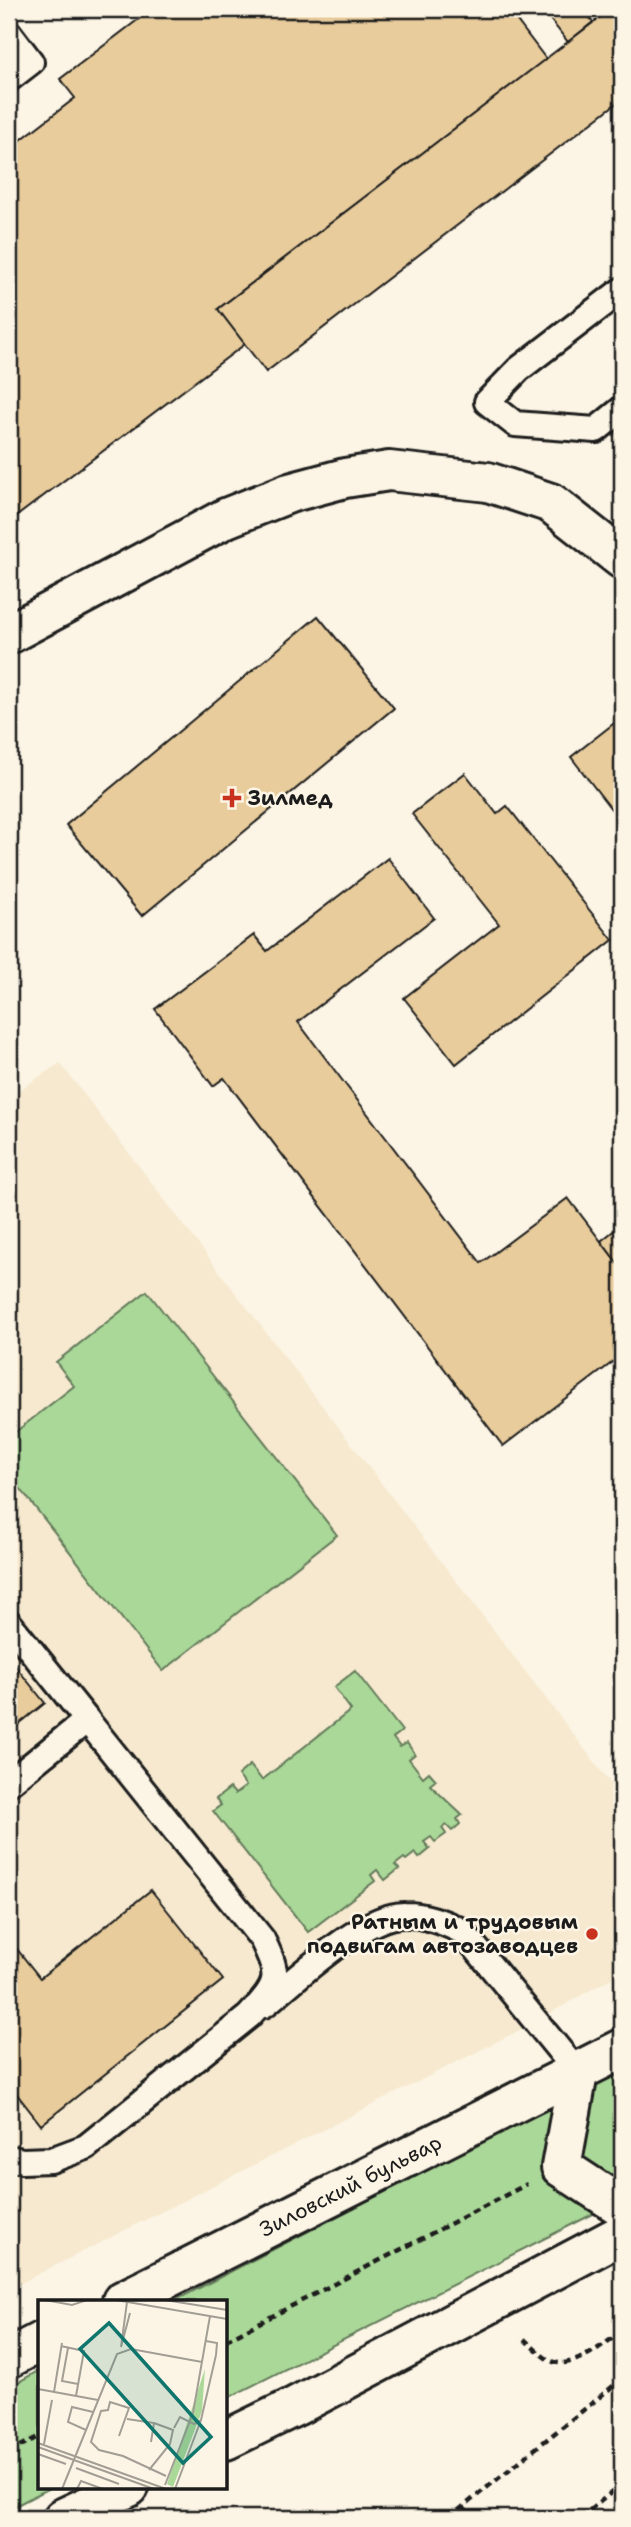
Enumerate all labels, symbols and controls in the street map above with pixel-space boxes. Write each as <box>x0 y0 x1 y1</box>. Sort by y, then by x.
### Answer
place label: Зилмед <box>248 784 333 812</box>
marker: Зилмед <box>222 788 242 808</box>
place label: Ратным и трудовым подвигам автозаводцев <box>307 1908 579 1960</box>
marker: Ратным и трудовым подвигам автозаводцев <box>584 1926 600 1942</box>
street label: Зиловский бульвар <box>255 2128 446 2243</box>
inset map <box>38 2300 228 2488</box>

